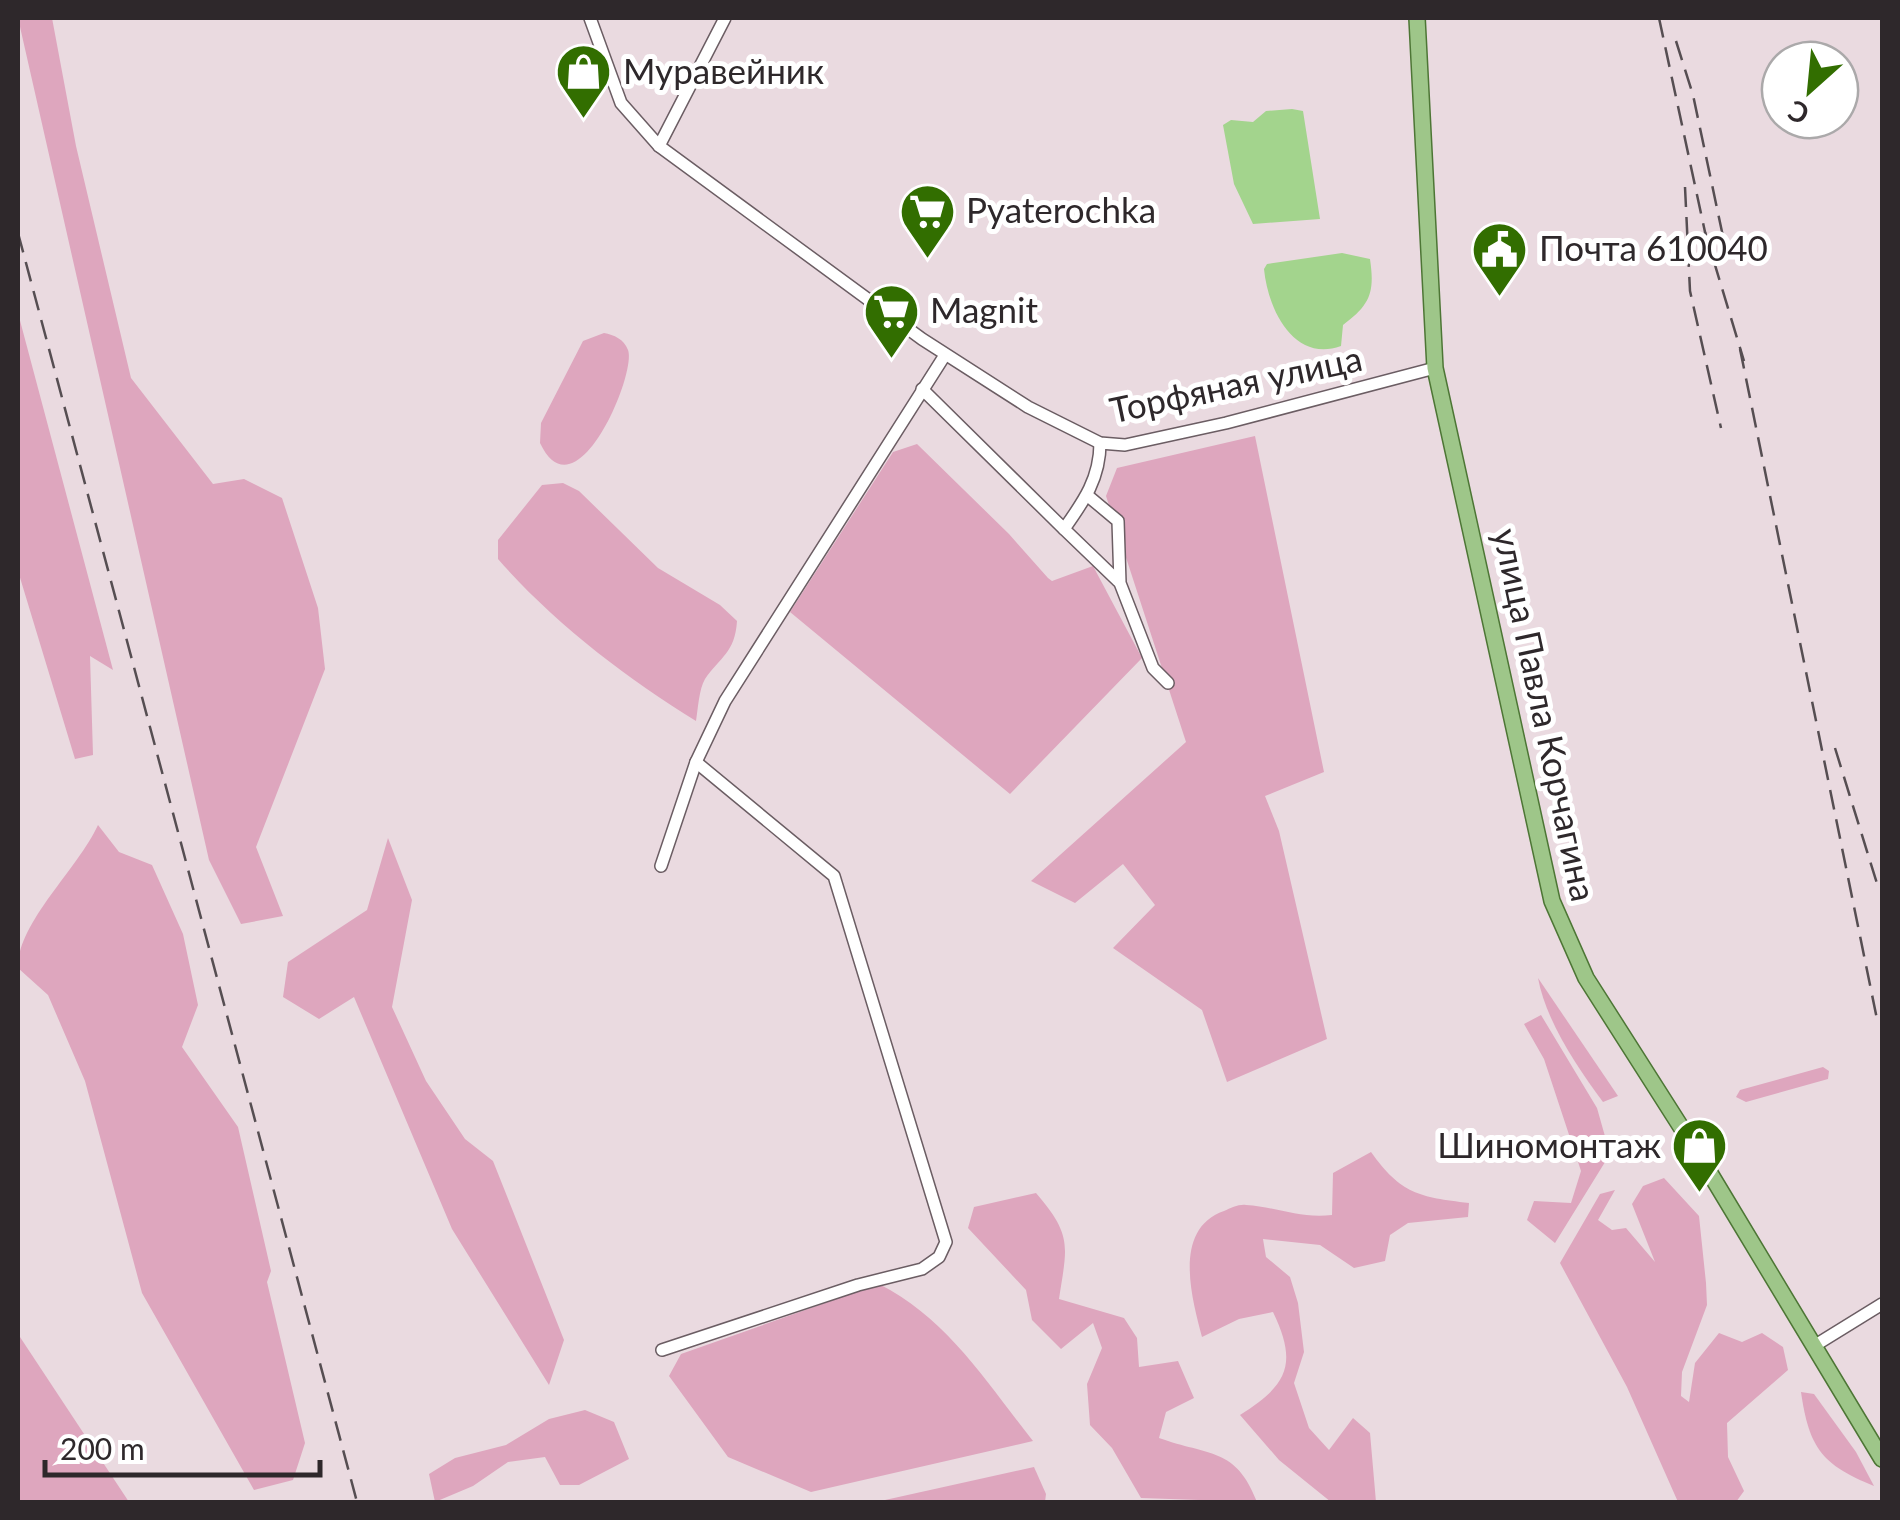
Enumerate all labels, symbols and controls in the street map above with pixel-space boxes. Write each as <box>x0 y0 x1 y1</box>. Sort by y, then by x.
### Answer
north arrow <box>1760 40 1860 140</box>
shop icon: Муравейник <box>554 42 614 121</box>
place label: Муравейник <box>623 49 824 91</box>
text: С <box>1782 94 1814 133</box>
supermarket icon: Pyaterochka <box>897 181 957 260</box>
place label: Pyaterochka <box>966 188 1156 230</box>
public building icon: Почта 610040 <box>1470 219 1530 298</box>
place label: Почта 610040 <box>1539 226 1768 268</box>
supermarket icon: Magnit <box>861 281 921 360</box>
place label: Magnit <box>930 288 1038 330</box>
street label: Торфяная улица <box>1106 336 1365 430</box>
street label: улица Павла Корчагина <box>1486 524 1606 905</box>
shop icon: Шиномонтаж <box>1670 1116 1730 1195</box>
place label: Шиномонтаж <box>1437 1123 1661 1165</box>
scale bar <box>45 1415 320 1477</box>
text: 200 m <box>60 1430 145 1466</box>

